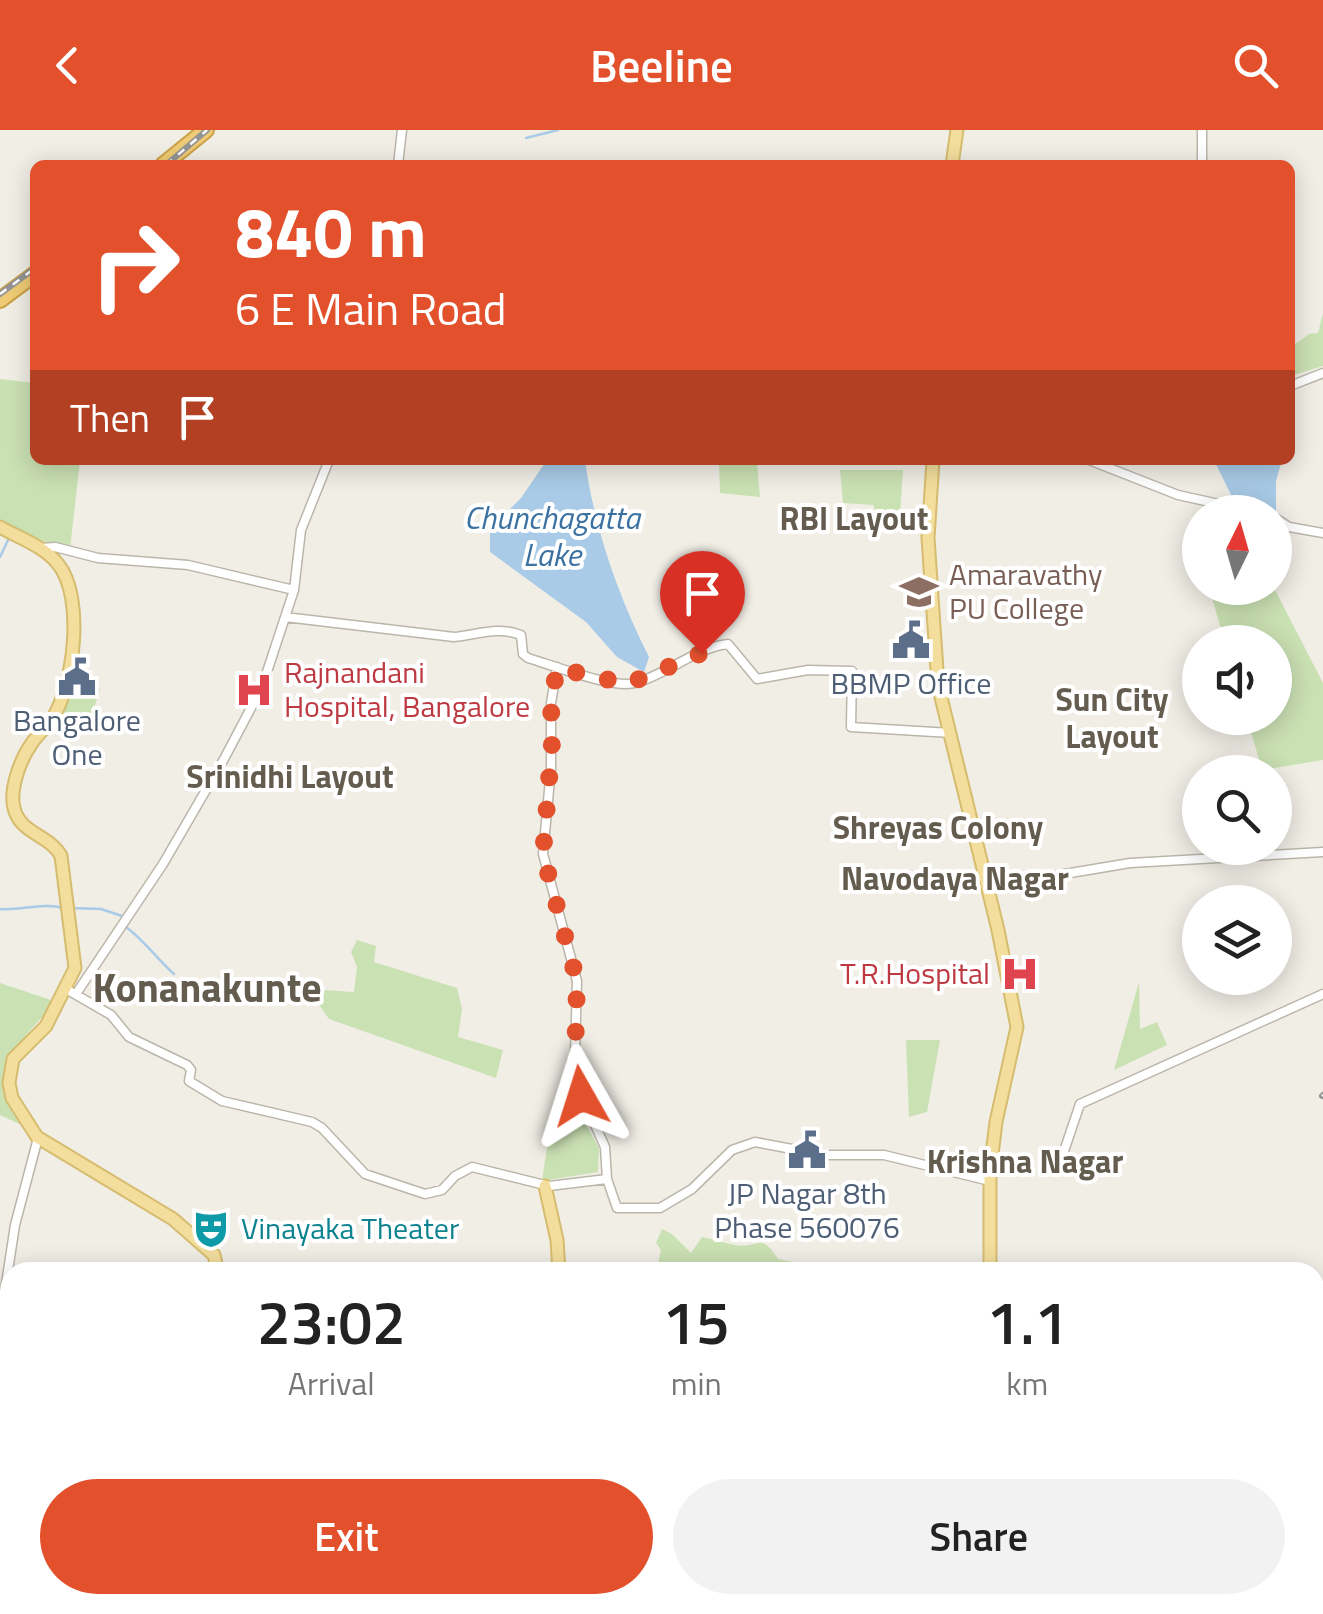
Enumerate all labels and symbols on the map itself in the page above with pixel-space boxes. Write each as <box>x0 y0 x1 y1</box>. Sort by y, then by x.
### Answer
water label: Chunchagatta Lake <box>464 493 642 578</box>
district label: RBI Layout <box>780 494 928 542</box>
north arrow <box>1182 495 1292 605</box>
pin <box>660 551 745 654</box>
place label: Amaravathy PU College <box>949 551 1102 631</box>
school or university icon: Amaravathy PU College <box>898 571 940 613</box>
public building icon: BBMP Office <box>890 619 932 661</box>
place label: Rajnandani Hospital, Bangalore <box>284 649 530 729</box>
public building icon: Bangalore One <box>56 656 98 698</box>
place label: BBMP Office <box>831 660 991 706</box>
hospital icon: Rajnandani Hospital, Bangalore <box>233 669 275 711</box>
district label: Sun City Layout <box>1055 675 1169 760</box>
place label: Bangalore One <box>13 697 141 777</box>
district label: Srinidhi Layout <box>186 752 394 800</box>
district label: Shreyas Colony <box>833 803 1043 851</box>
district label: Navodaya Nagar <box>841 854 1069 902</box>
place label: T.R.Hospital <box>840 950 990 996</box>
hospital icon: T.R.Hospital <box>999 953 1041 995</box>
district label: Konanakunte <box>92 957 322 1018</box>
position arrow <box>529 1044 633 1148</box>
public building icon: JP Nagar 8th Phase 560076 <box>786 1129 828 1171</box>
district label: Krishna Nagar <box>927 1137 1123 1185</box>
place label: JP Nagar 8th Phase 560076 <box>714 1170 900 1250</box>
place label: Vinayaka Theater <box>241 1205 459 1251</box>
theatre icon: Vinayaka Theater <box>190 1208 232 1250</box>

